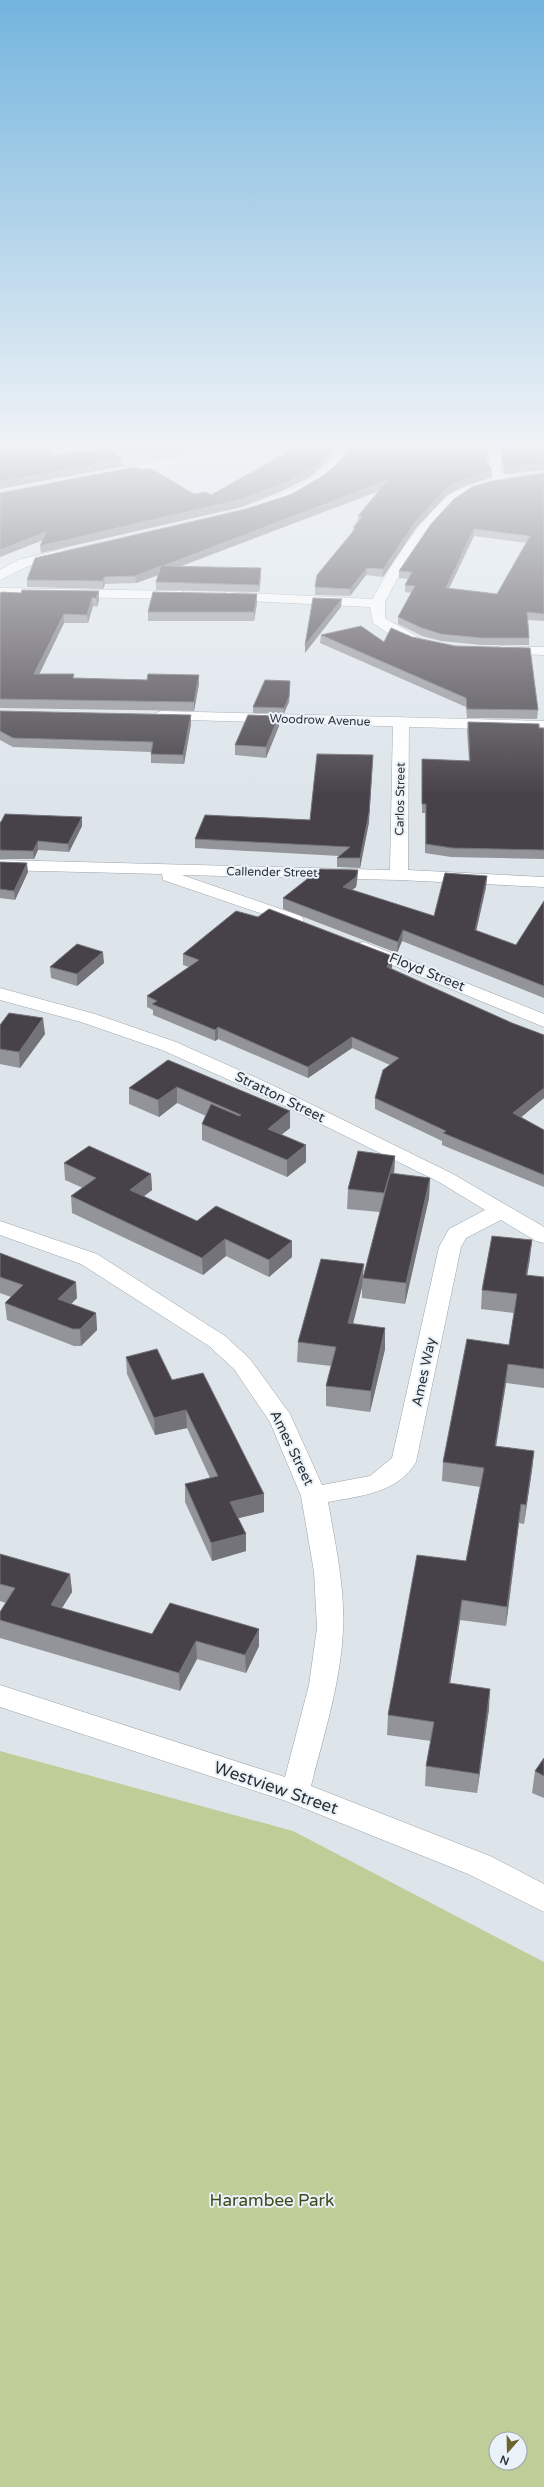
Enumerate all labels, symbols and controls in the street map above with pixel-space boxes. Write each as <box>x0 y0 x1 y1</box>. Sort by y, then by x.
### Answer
street label: Woodrow Avenue <box>269 711 371 729</box>
street label: Carlos Street <box>392 762 408 836</box>
street label: Callender Street <box>226 864 318 880</box>
street label: Floyd Street <box>387 949 468 995</box>
street label: Stratton Street <box>232 1068 328 1126</box>
street label: Ames Way <box>408 1335 440 1408</box>
street label: Ames Street <box>266 1408 318 1489</box>
street label: Westview Street <box>211 1757 341 1819</box>
park label: Harambee Park <box>210 2190 334 2211</box>
north arrow <box>488 2431 528 2471</box>
text: N <box>498 2452 511 2468</box>

